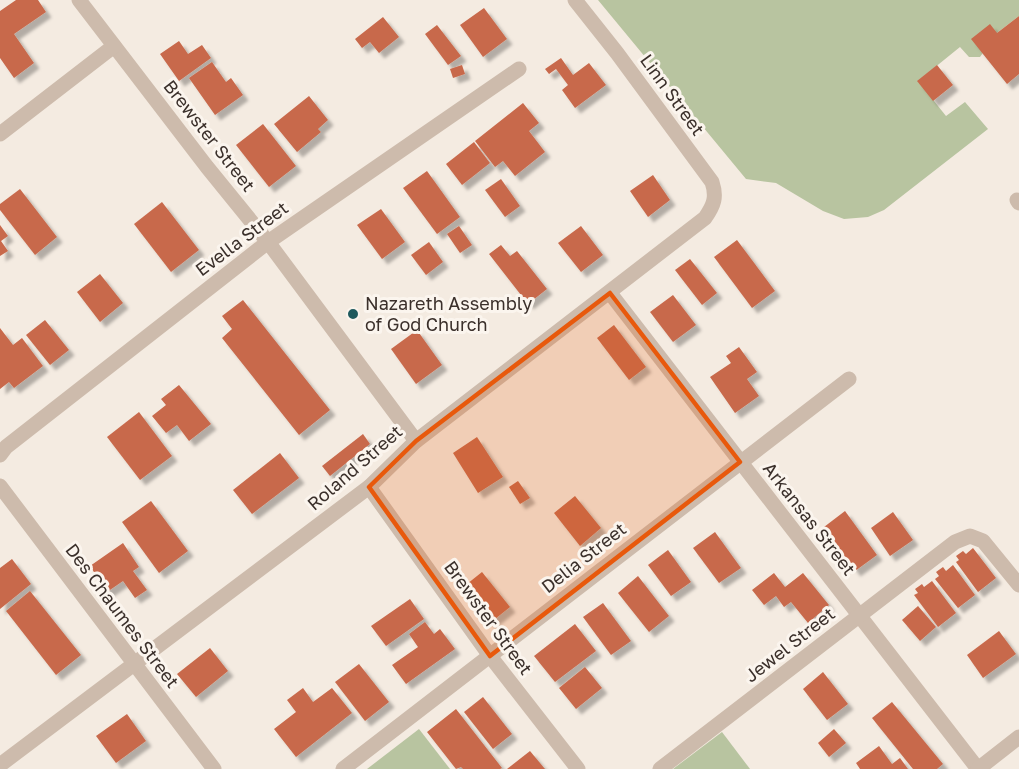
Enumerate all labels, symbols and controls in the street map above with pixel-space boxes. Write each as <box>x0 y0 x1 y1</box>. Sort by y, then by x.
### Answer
street label: Linn Street <box>636 50 710 139</box>
street label: Brewster Street <box>159 75 260 196</box>
street label: Evella Street <box>191 196 292 280</box>
place label: Nazareth Assembly of God Church <box>365 292 532 335</box>
marker: Nazareth Assembly of God Church <box>346 307 360 321</box>
street label: Roland Street <box>302 420 406 514</box>
street label: Arkansas Street <box>759 457 861 579</box>
street label: Delia Street <box>537 517 630 597</box>
street label: Des Chaumes Street <box>61 539 184 692</box>
street label: Brewster Street <box>440 556 538 679</box>
street label: Jewel Street <box>740 602 839 686</box>

